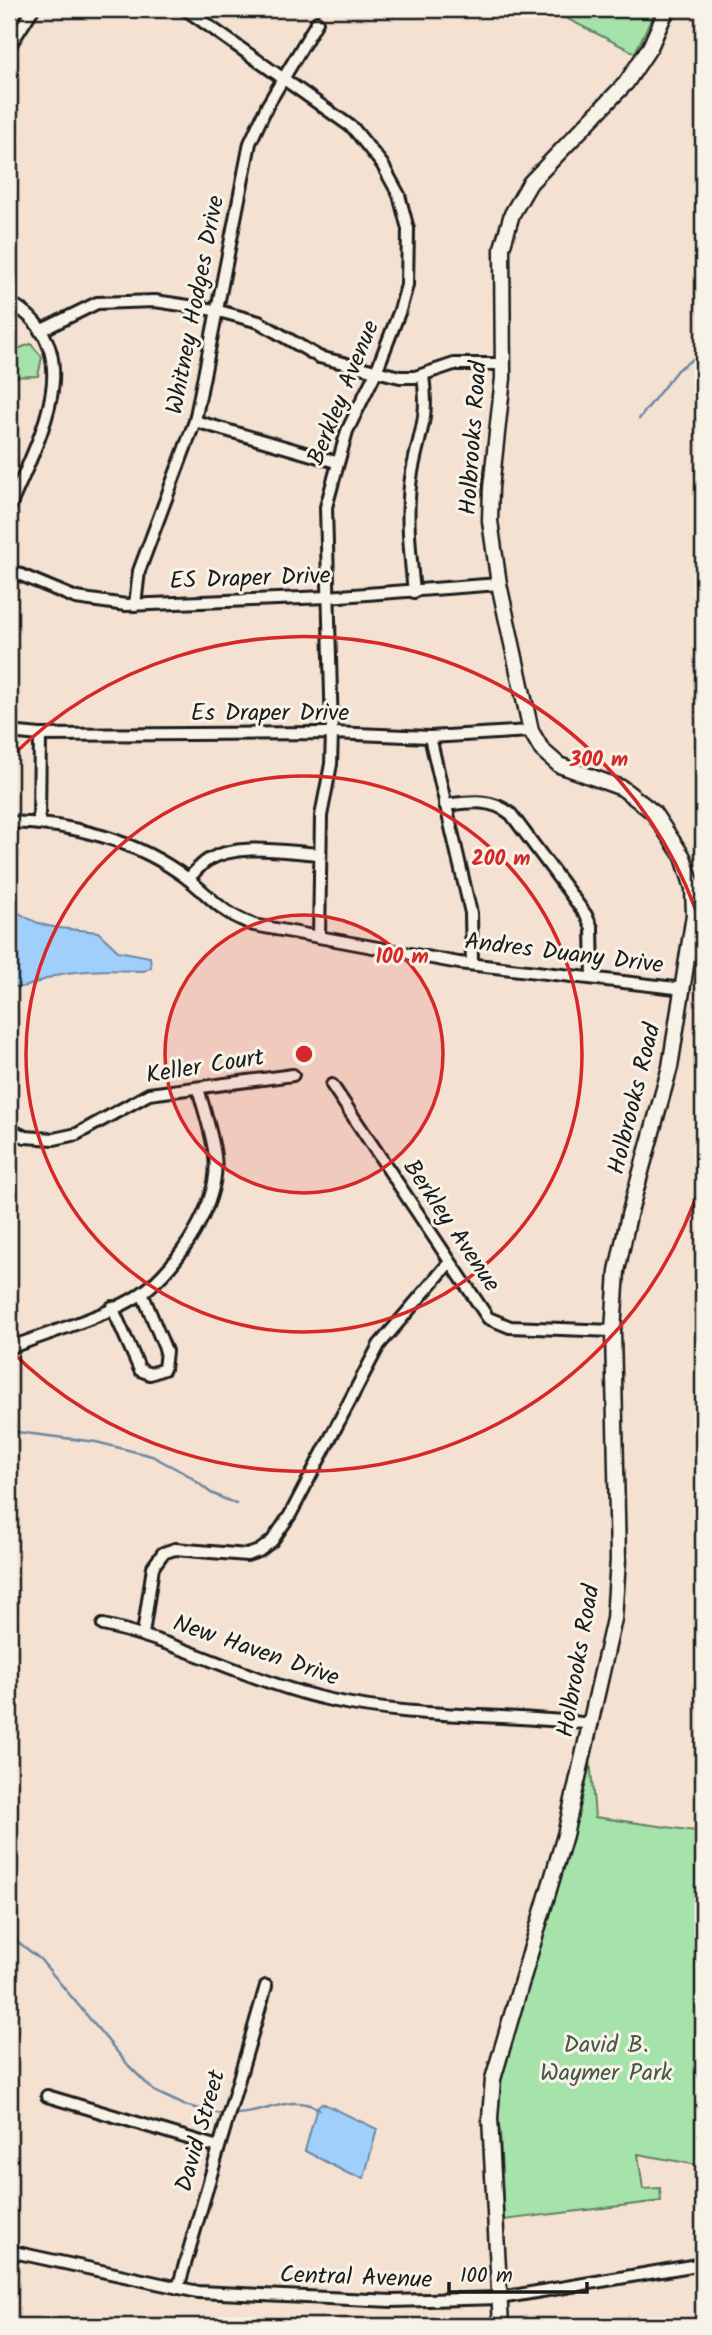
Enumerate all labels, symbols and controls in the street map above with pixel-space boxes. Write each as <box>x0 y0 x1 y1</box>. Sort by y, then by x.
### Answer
street label: Whitney Hodges Drive <box>156 192 236 418</box>
street label: Berkley Avenue <box>297 314 391 471</box>
street label: Holbrooks Road <box>449 359 499 516</box>
street label: ES Draper Drive <box>169 557 331 601</box>
street label: Es Draper Drive <box>191 694 349 733</box>
text: 300 m <box>569 744 628 777</box>
text: 200 m <box>471 843 531 876</box>
street label: Andres Duany Drive <box>462 922 666 986</box>
text: 100 m <box>375 941 429 974</box>
street label: Holbrooks Road <box>597 1018 673 1179</box>
street label: Keller Court <box>143 1038 268 1096</box>
centre of rings <box>292 1042 316 1066</box>
street label: Berkley Avenue <box>392 1151 510 1301</box>
street label: Holbrooks Road <box>546 1581 612 1740</box>
street label: New Haven Drive <box>168 1604 345 1698</box>
park label: David B. Waymer Park <box>540 2026 673 2093</box>
street label: David Street <box>165 2065 237 2196</box>
scale bar <box>449 2251 588 2295</box>
street label: Central Avenue <box>279 2256 433 2300</box>
text: 100 m <box>460 2260 513 2293</box>

